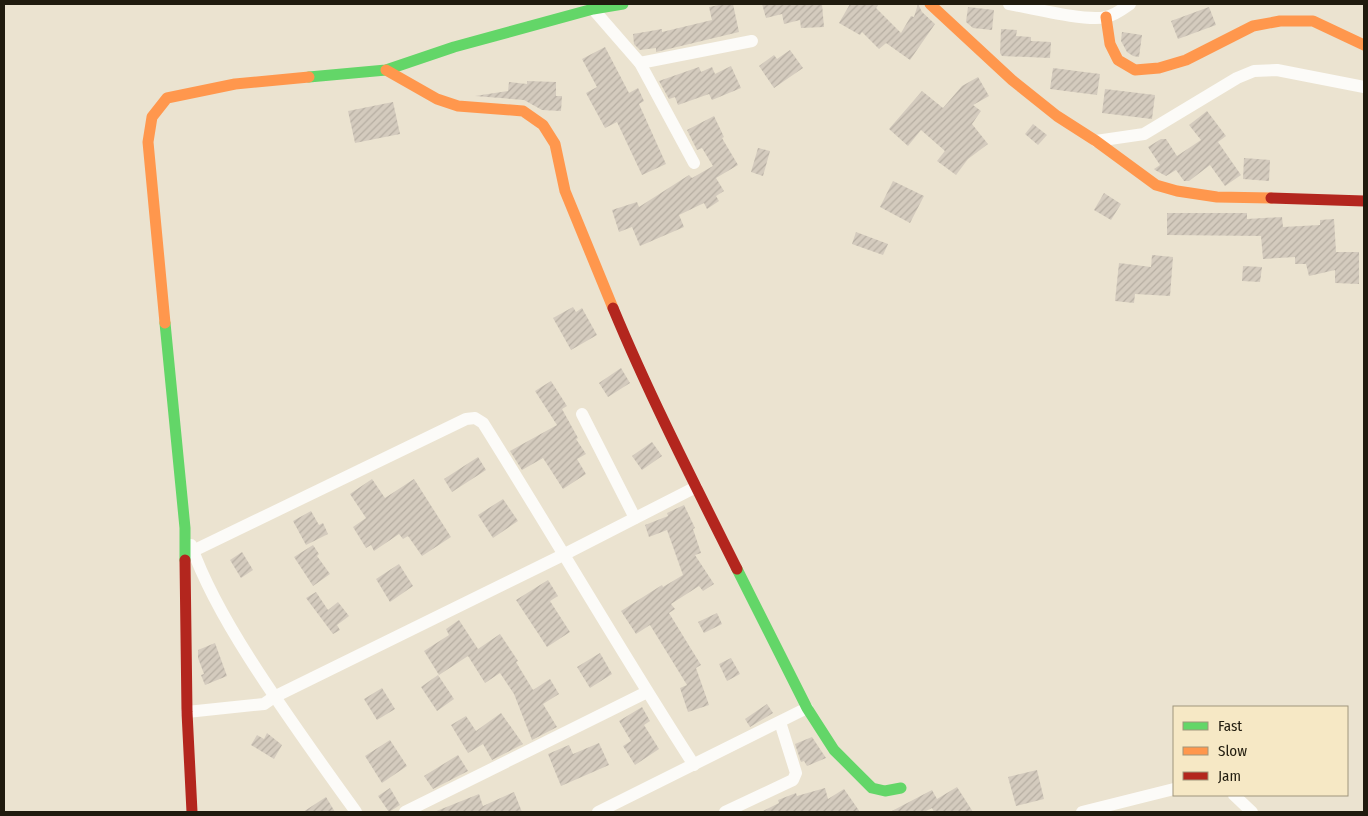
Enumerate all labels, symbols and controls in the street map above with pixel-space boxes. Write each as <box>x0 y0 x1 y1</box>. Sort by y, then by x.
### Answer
legend <box>1173 706 1348 796</box>
text: Fast <box>1218 717 1242 735</box>
text: Slow <box>1218 742 1247 760</box>
text: Jam <box>1218 767 1241 785</box>

